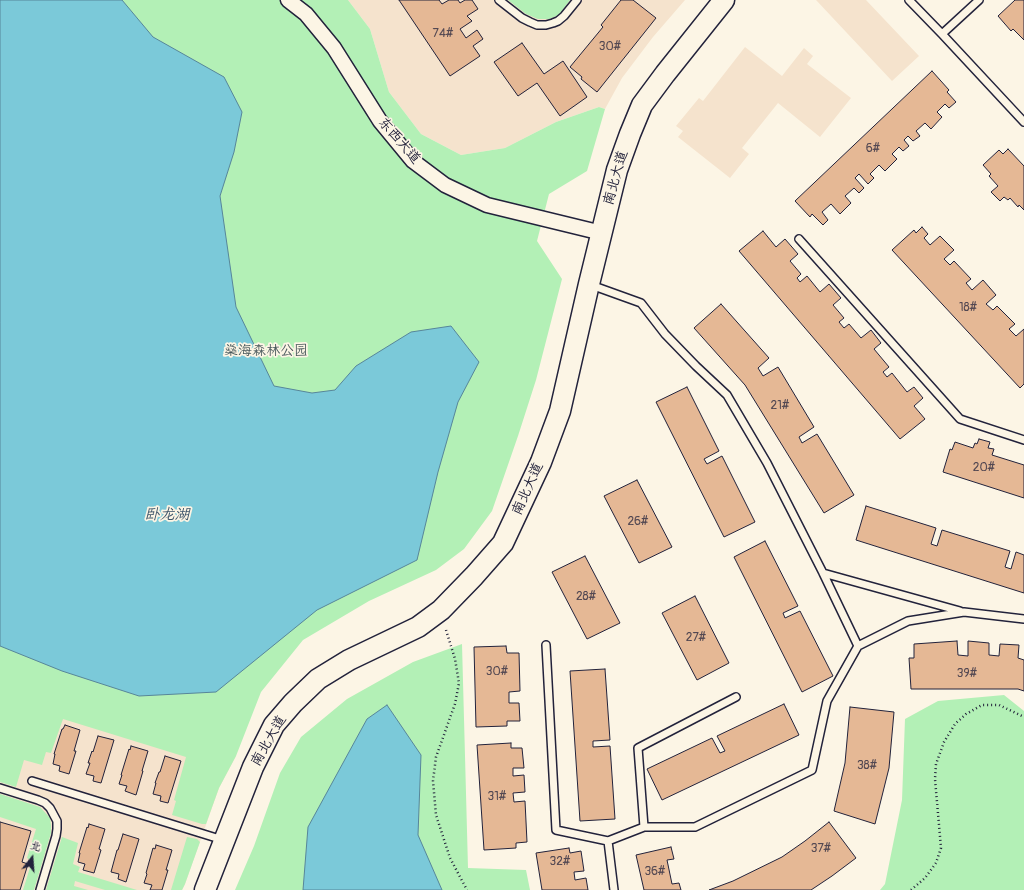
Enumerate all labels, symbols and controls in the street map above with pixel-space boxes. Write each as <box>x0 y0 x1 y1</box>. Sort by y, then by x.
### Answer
house number: 74# <box>433 27 453 41</box>
house number: 30# <box>599 40 621 54</box>
street label: 东西大道 <box>374 114 424 168</box>
house number: 6# <box>866 142 880 156</box>
street label: 南北大道 <box>600 149 632 207</box>
house number: 18# <box>959 301 977 315</box>
park label: 燊海森林公园 <box>224 343 308 359</box>
house number: 21# <box>771 399 789 413</box>
street label: 南北大道 <box>509 460 547 518</box>
house number: 20# <box>973 461 995 475</box>
water label: 卧龙湖 <box>145 506 189 524</box>
house number: 26# <box>627 515 649 529</box>
house number: 28# <box>576 590 596 604</box>
house number: 27# <box>686 631 706 645</box>
house number: 30# <box>486 665 508 679</box>
house number: 39# <box>957 667 977 681</box>
street label: 南北大道 <box>248 713 290 769</box>
house number: 38# <box>857 759 877 773</box>
house number: 31# <box>488 790 506 804</box>
north arrow <box>12 838 52 878</box>
text: 北 <box>28 838 43 854</box>
house number: 37# <box>811 842 831 856</box>
house number: 32# <box>550 855 570 869</box>
house number: 36# <box>644 865 666 879</box>

